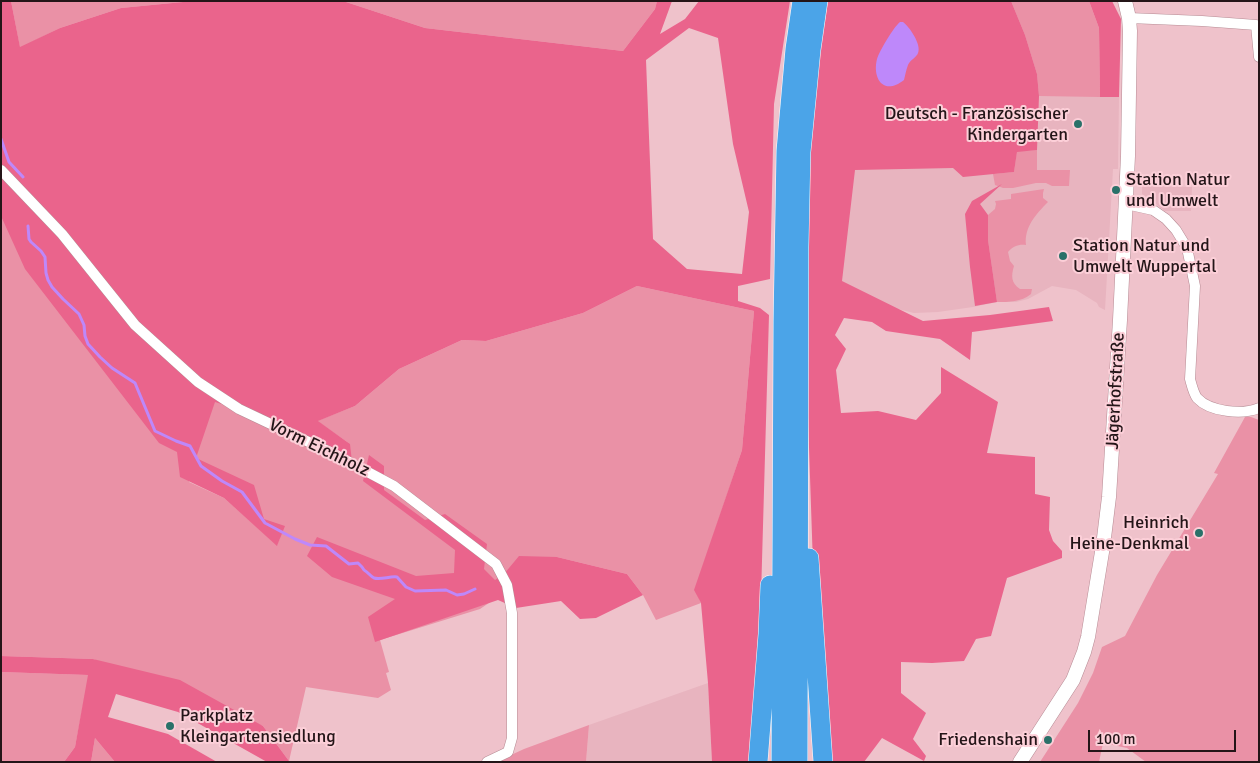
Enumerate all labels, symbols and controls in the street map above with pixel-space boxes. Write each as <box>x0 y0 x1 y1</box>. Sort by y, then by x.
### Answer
place label: Deutsch - Französischer Kindergarten <box>885 103 1068 146</box>
marker: Deutsch - Französischer Kindergarten <box>1072 118 1084 130</box>
place label: Station Natur und Umwelt <box>1126 169 1230 212</box>
marker: Station Natur und Umwelt <box>1110 184 1122 196</box>
place label: Station Natur und Umwelt Wuppertal <box>1073 235 1216 278</box>
marker: Station Natur und Umwelt Wuppertal <box>1057 250 1069 262</box>
street label: Jägerhofstraße <box>1102 332 1130 450</box>
street label: Vorm Eichholz <box>265 414 373 482</box>
place label: Heinrich Heine-Denkmal <box>1070 512 1189 554</box>
marker: Heinrich Heine-Denkmal <box>1193 527 1205 539</box>
place label: Parkplatz Kleingartensiedlung <box>180 705 336 748</box>
marker: Parkplatz Kleingartensiedlung <box>164 720 176 732</box>
scale bar <box>1090 720 1238 752</box>
place label: Friedenshain <box>938 729 1038 751</box>
text: 100 m <box>1096 730 1136 748</box>
marker: Friedenshain <box>1042 734 1054 746</box>

